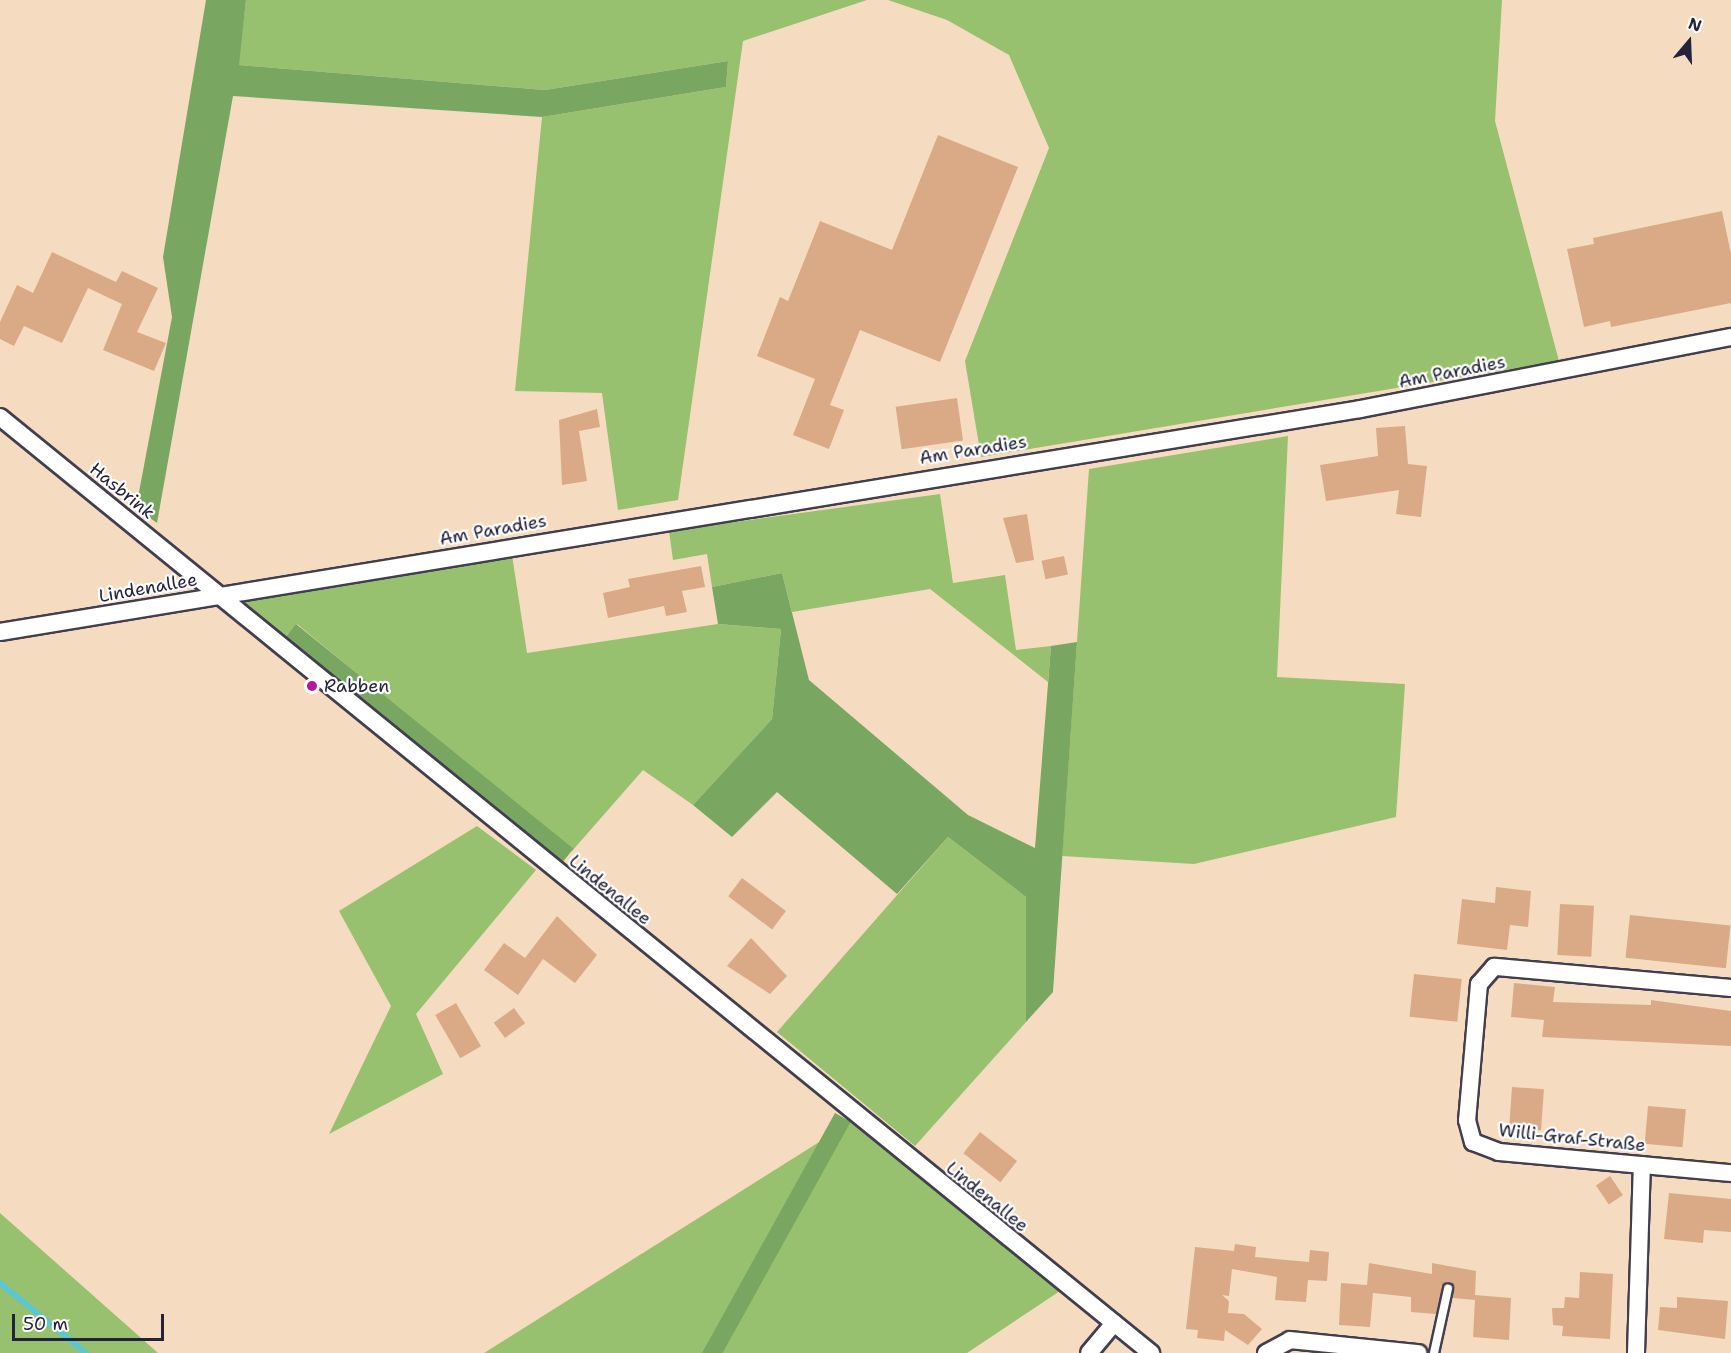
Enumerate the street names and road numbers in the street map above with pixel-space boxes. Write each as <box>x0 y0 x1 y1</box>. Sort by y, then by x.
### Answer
street label: Am Paradies <box>1397 351 1507 393</box>
street label: Am Paradies <box>918 431 1028 469</box>
street label: Hasbrink <box>85 458 159 524</box>
street label: Am Paradies <box>438 510 548 550</box>
street label: Lindenallee <box>97 569 199 607</box>
street label: Lindenallee <box>565 850 655 930</box>
street label: Willi-Graf-Straße <box>1497 1120 1647 1156</box>
street label: Lindenallee <box>942 1157 1032 1237</box>

